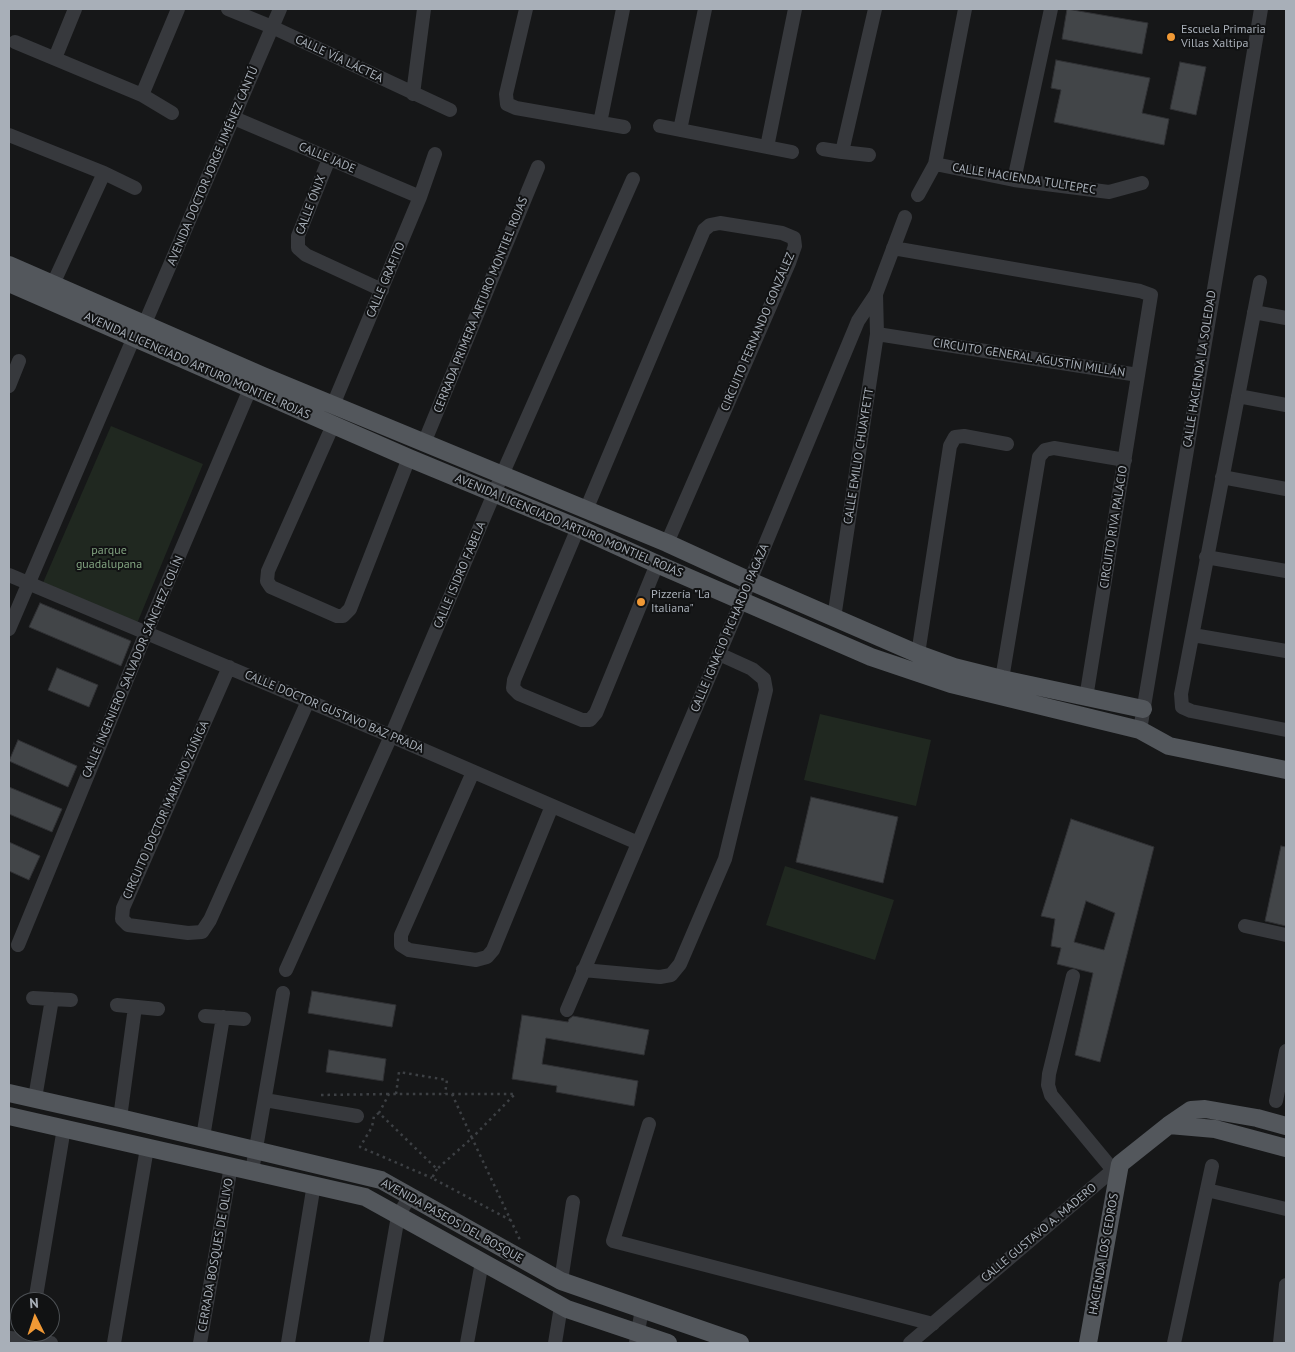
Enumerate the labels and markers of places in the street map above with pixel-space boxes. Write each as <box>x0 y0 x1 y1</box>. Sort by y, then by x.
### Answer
place label: Escuela Primaria Villas Xaltipa <box>1181 23 1266 51</box>
marker: Escuela Primaria Villas Xaltipa <box>1165 31 1177 43</box>
place label: Pizzería "La Italiana" <box>651 588 710 616</box>
marker: Pizzería "La Italiana" <box>635 596 647 608</box>

